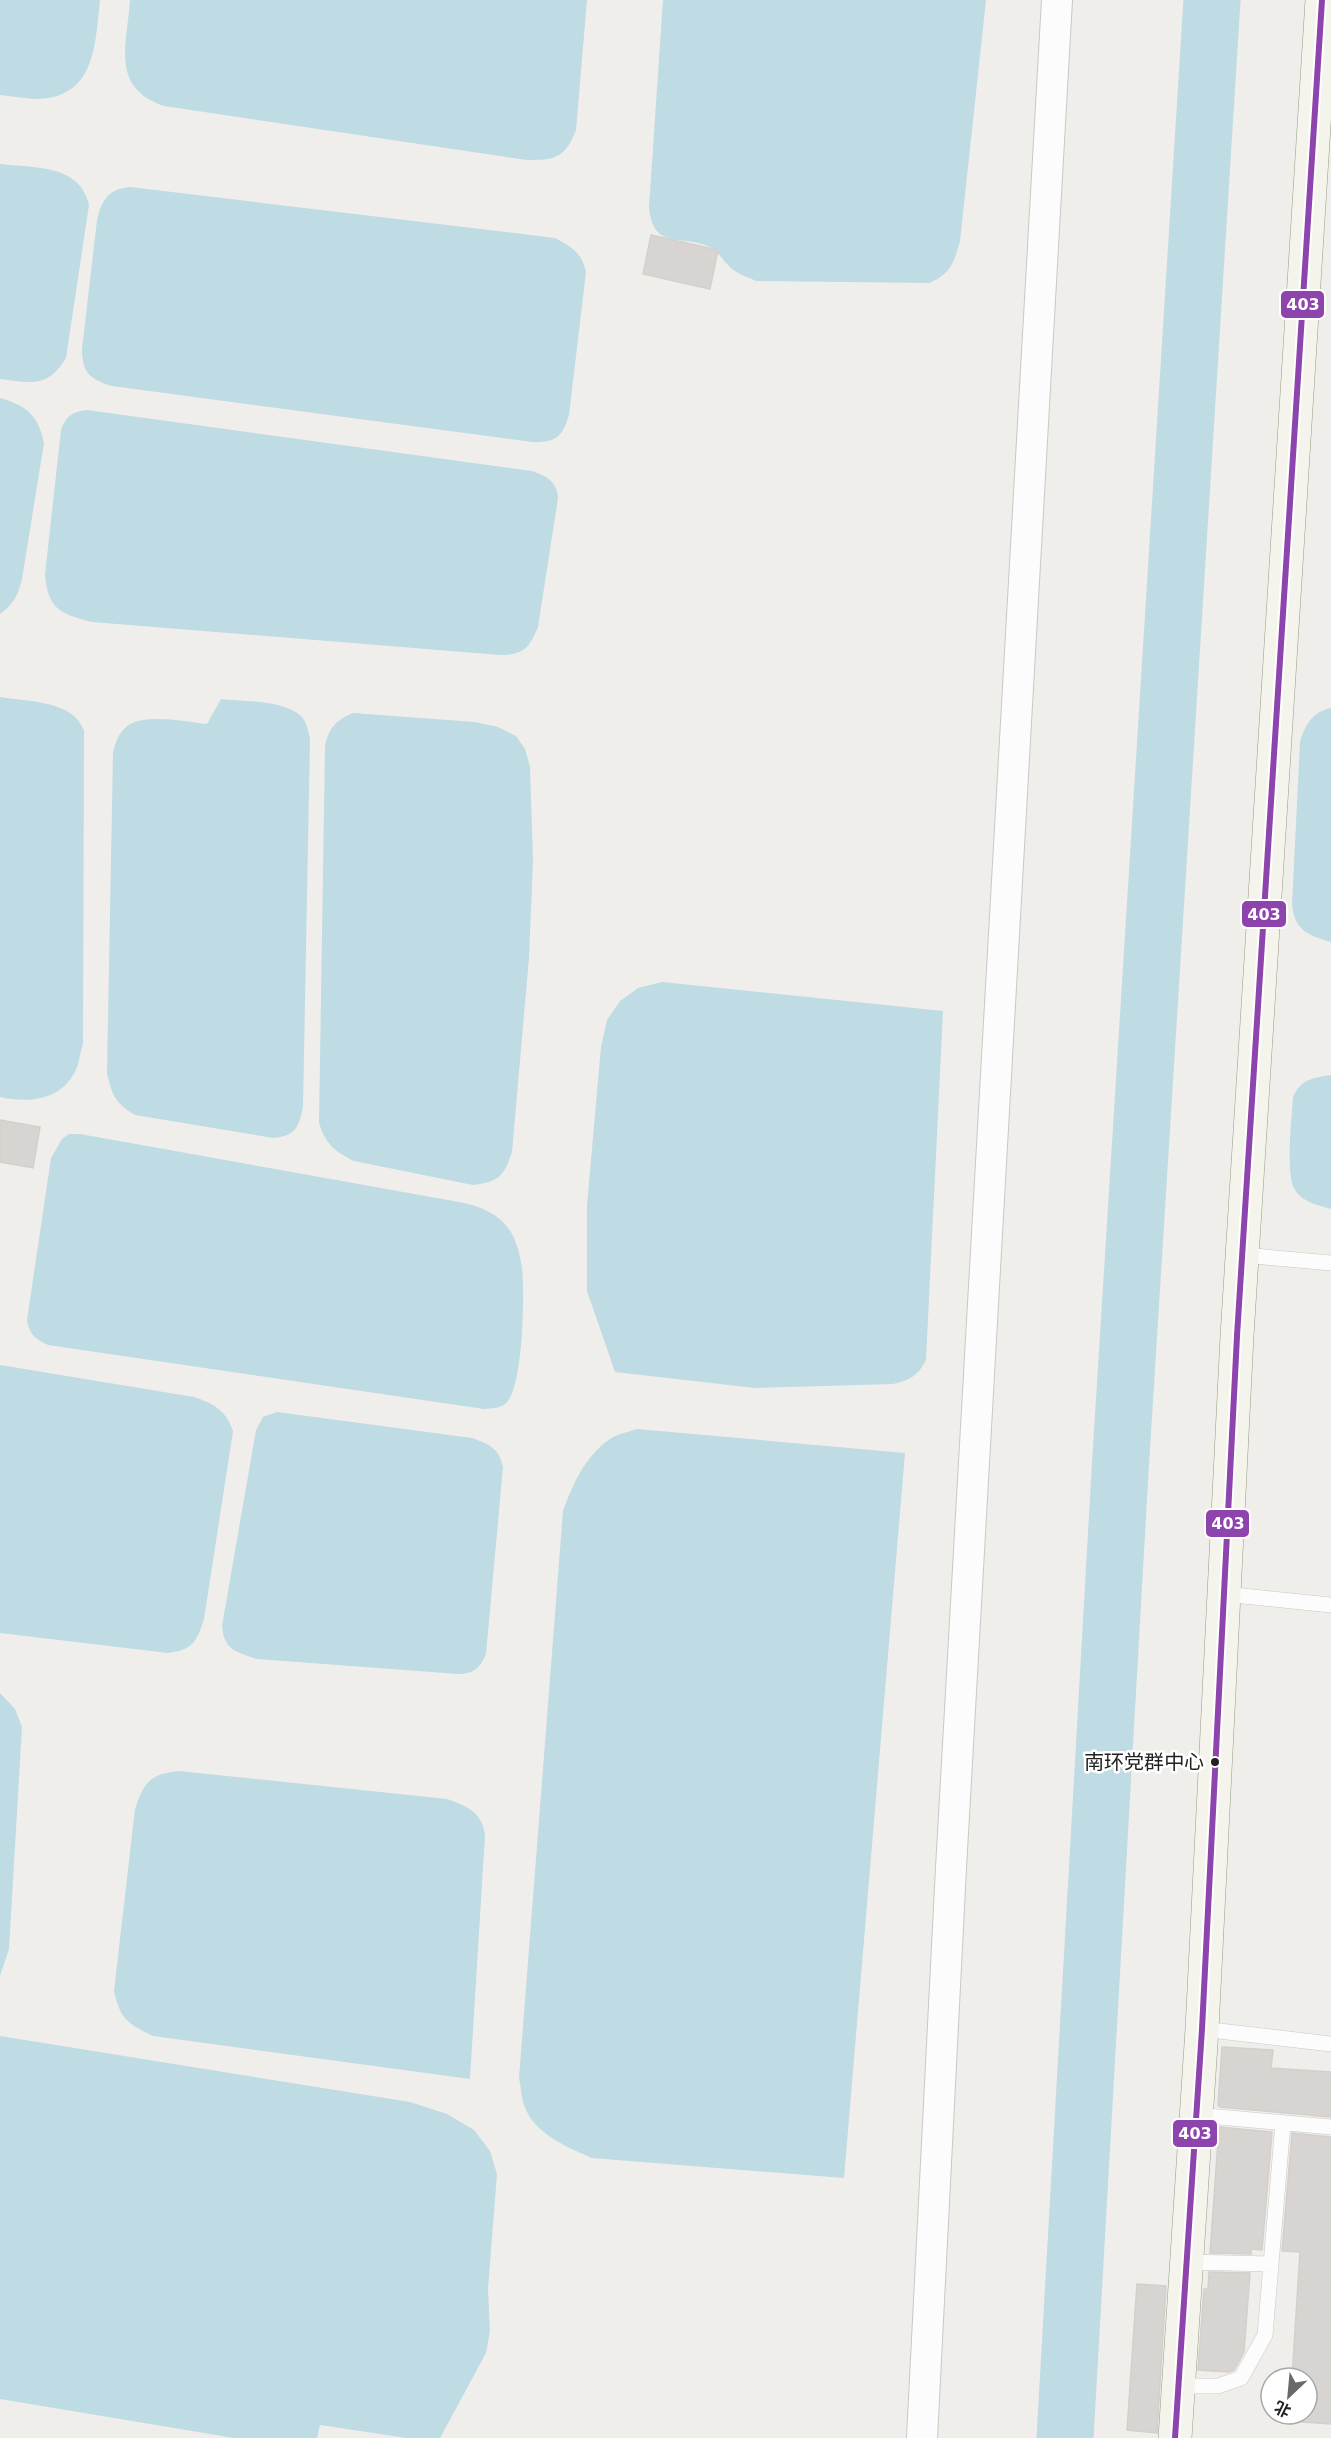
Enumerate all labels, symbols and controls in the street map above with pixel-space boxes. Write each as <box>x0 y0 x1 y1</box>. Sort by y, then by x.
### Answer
line badge: 403 <box>1280 290 1325 319</box>
text: 403 <box>1286 295 1320 314</box>
line badge: 403 <box>1241 900 1287 928</box>
text: 403 <box>1247 905 1281 924</box>
line badge: 403 <box>1205 1509 1250 1538</box>
text: 403 <box>1211 1514 1245 1533</box>
place label: 南环党群中心 <box>1084 1750 1204 1774</box>
marker: 南环党群中心 <box>1209 1756 1221 1768</box>
line badge: 403 <box>1172 2119 1218 2148</box>
text: 403 <box>1178 2124 1212 2143</box>
north arrow <box>1259 2366 1319 2426</box>
text: 北 <box>1271 2397 1294 2421</box>

